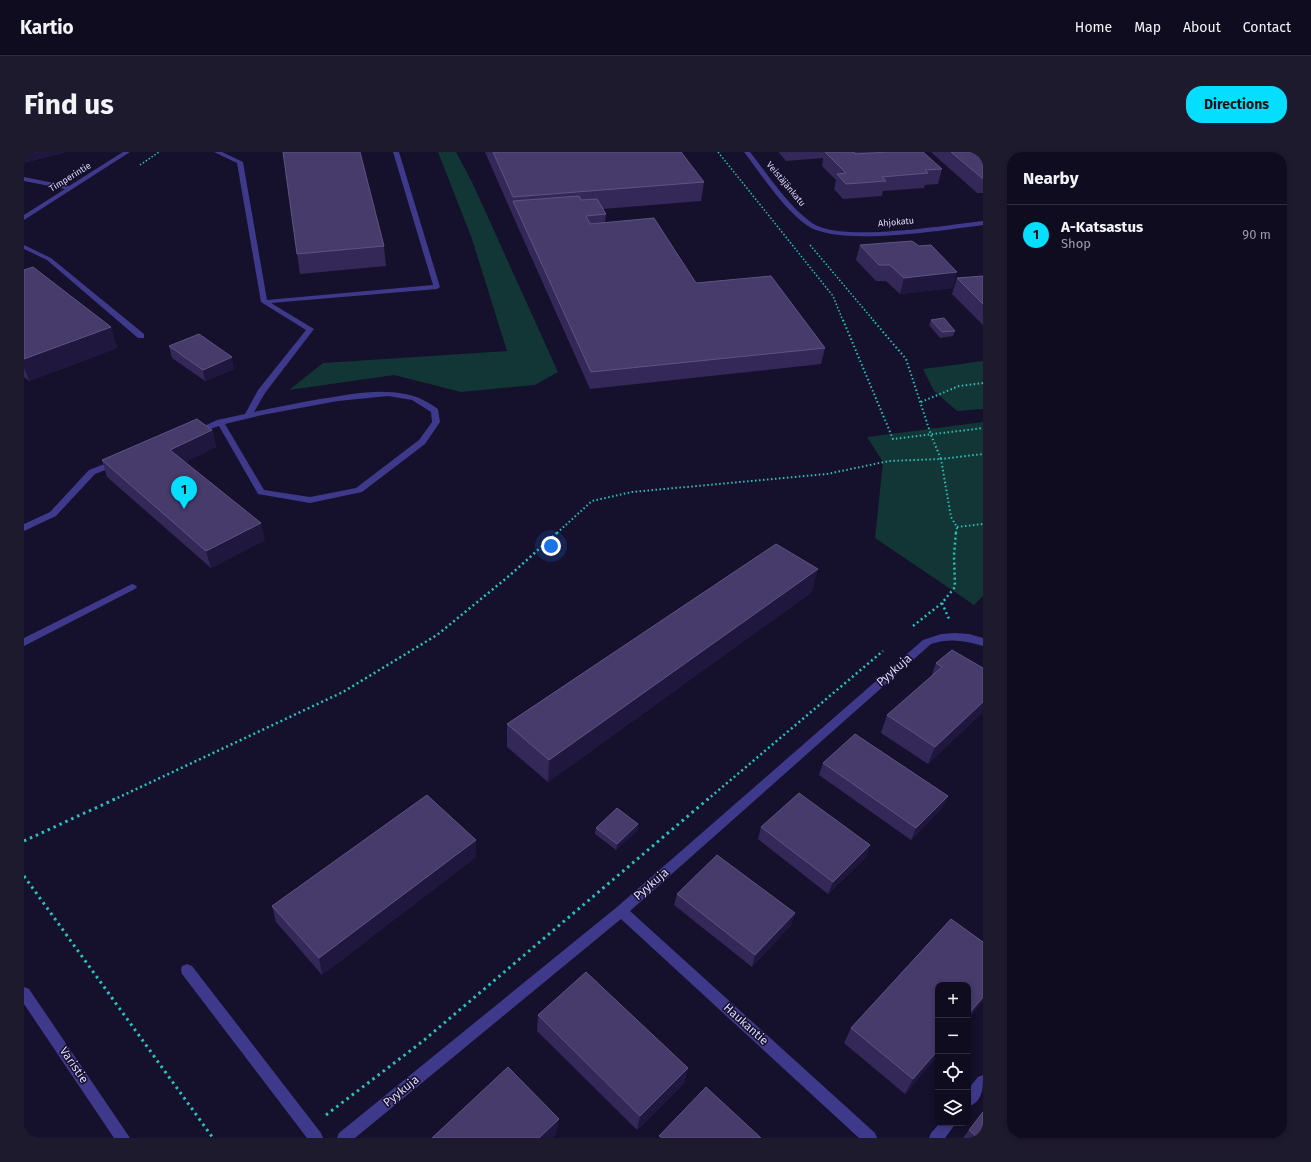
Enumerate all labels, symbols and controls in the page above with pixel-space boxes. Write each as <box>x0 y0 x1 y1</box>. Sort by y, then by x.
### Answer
text: Kartio <box>20 16 74 39</box>
text: Home <box>1075 19 1112 36</box>
text: Map <box>1134 19 1161 36</box>
text: About <box>1183 19 1221 36</box>
text: Contact <box>1243 19 1291 36</box>
button: Directions <box>1186 86 1287 123</box>
text: Find us <box>24 88 114 121</box>
street label: Timperintie <box>47 160 93 194</box>
street label: Veistäjänkatu <box>765 160 807 208</box>
text: Nearby <box>1023 168 1078 189</box>
street label: Ahjokatu <box>878 215 914 229</box>
text: A-Katsastus <box>1061 218 1143 236</box>
text: 1 <box>1033 227 1039 242</box>
text: 90 m <box>1242 227 1271 242</box>
text: Shop <box>1061 236 1091 251</box>
pin: 1 <box>171 476 197 509</box>
your location <box>541 536 561 556</box>
street label: Pyykuja <box>874 651 914 689</box>
street label: Pyykuja <box>631 865 671 903</box>
map controls <box>935 982 971 1126</box>
button: + <box>935 982 971 1018</box>
street label: Haukantie <box>721 1000 771 1048</box>
button: − <box>935 1018 971 1054</box>
street label: Varistie <box>57 1044 91 1086</box>
button: locate <box>935 1054 971 1090</box>
street label: Pyykuja <box>380 1072 422 1110</box>
button: layers <box>935 1090 971 1126</box>

